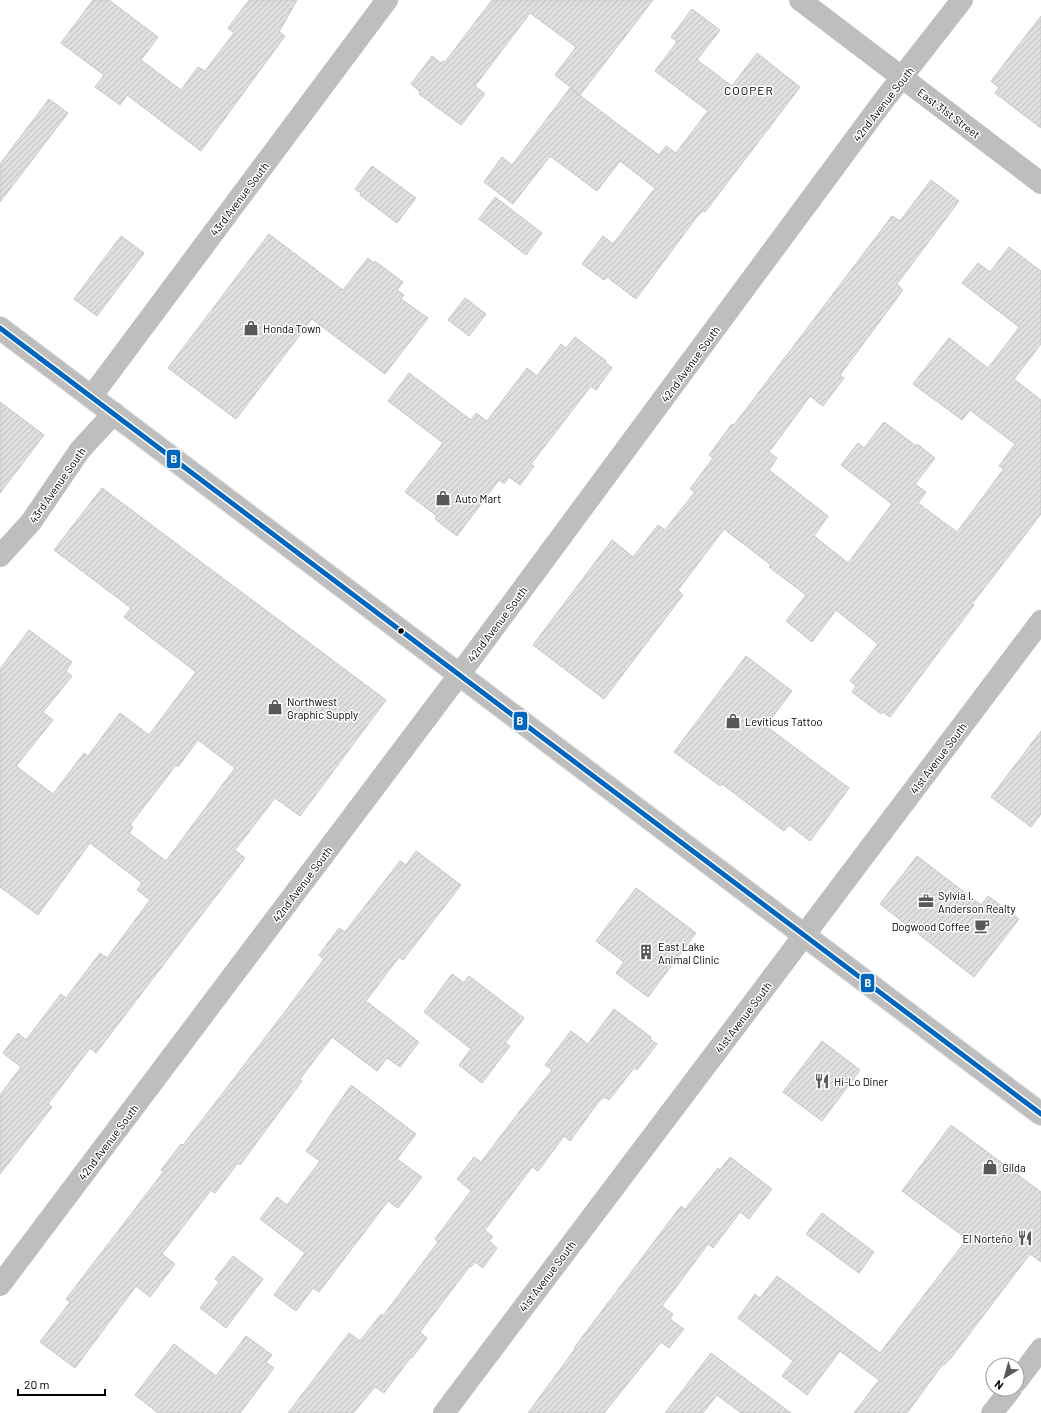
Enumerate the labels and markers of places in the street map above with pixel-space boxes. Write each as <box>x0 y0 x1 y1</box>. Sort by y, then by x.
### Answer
shop icon: Honda Town <box>242 319 260 337</box>
place label: Honda Town <box>263 322 321 335</box>
shop icon: Auto Mart <box>434 489 452 507</box>
place label: Auto Mart <box>455 492 501 505</box>
unlabelled marker <box>396 626 406 636</box>
place label: Northwest Graphic Supply <box>287 695 358 721</box>
shop icon: Northwest Graphic Supply <box>266 698 284 716</box>
shop icon: Leviticus Tattoo <box>724 712 742 730</box>
place label: Leviticus Tattoo <box>745 715 822 728</box>
place label: Sylvia I. Anderson Realty <box>938 889 1016 915</box>
office icon: Sylvia I. Anderson Realty <box>917 892 935 910</box>
cafe icon: Dogwood Coffee <box>973 917 991 935</box>
place label: Dogwood Coffee <box>892 920 970 933</box>
place label: East Lake Animal Clinic <box>658 940 720 966</box>
building icon: East Lake Animal Clinic <box>637 943 655 961</box>
restaurant icon: Hi-Lo Diner <box>813 1072 831 1090</box>
place label: Hi-Lo Diner <box>834 1075 888 1088</box>
shop icon: Gilda <box>981 1158 999 1176</box>
place label: Gilda <box>1002 1161 1026 1174</box>
restaurant icon: El Norteño <box>1016 1229 1034 1247</box>
place label: El Norteño <box>962 1232 1013 1245</box>

